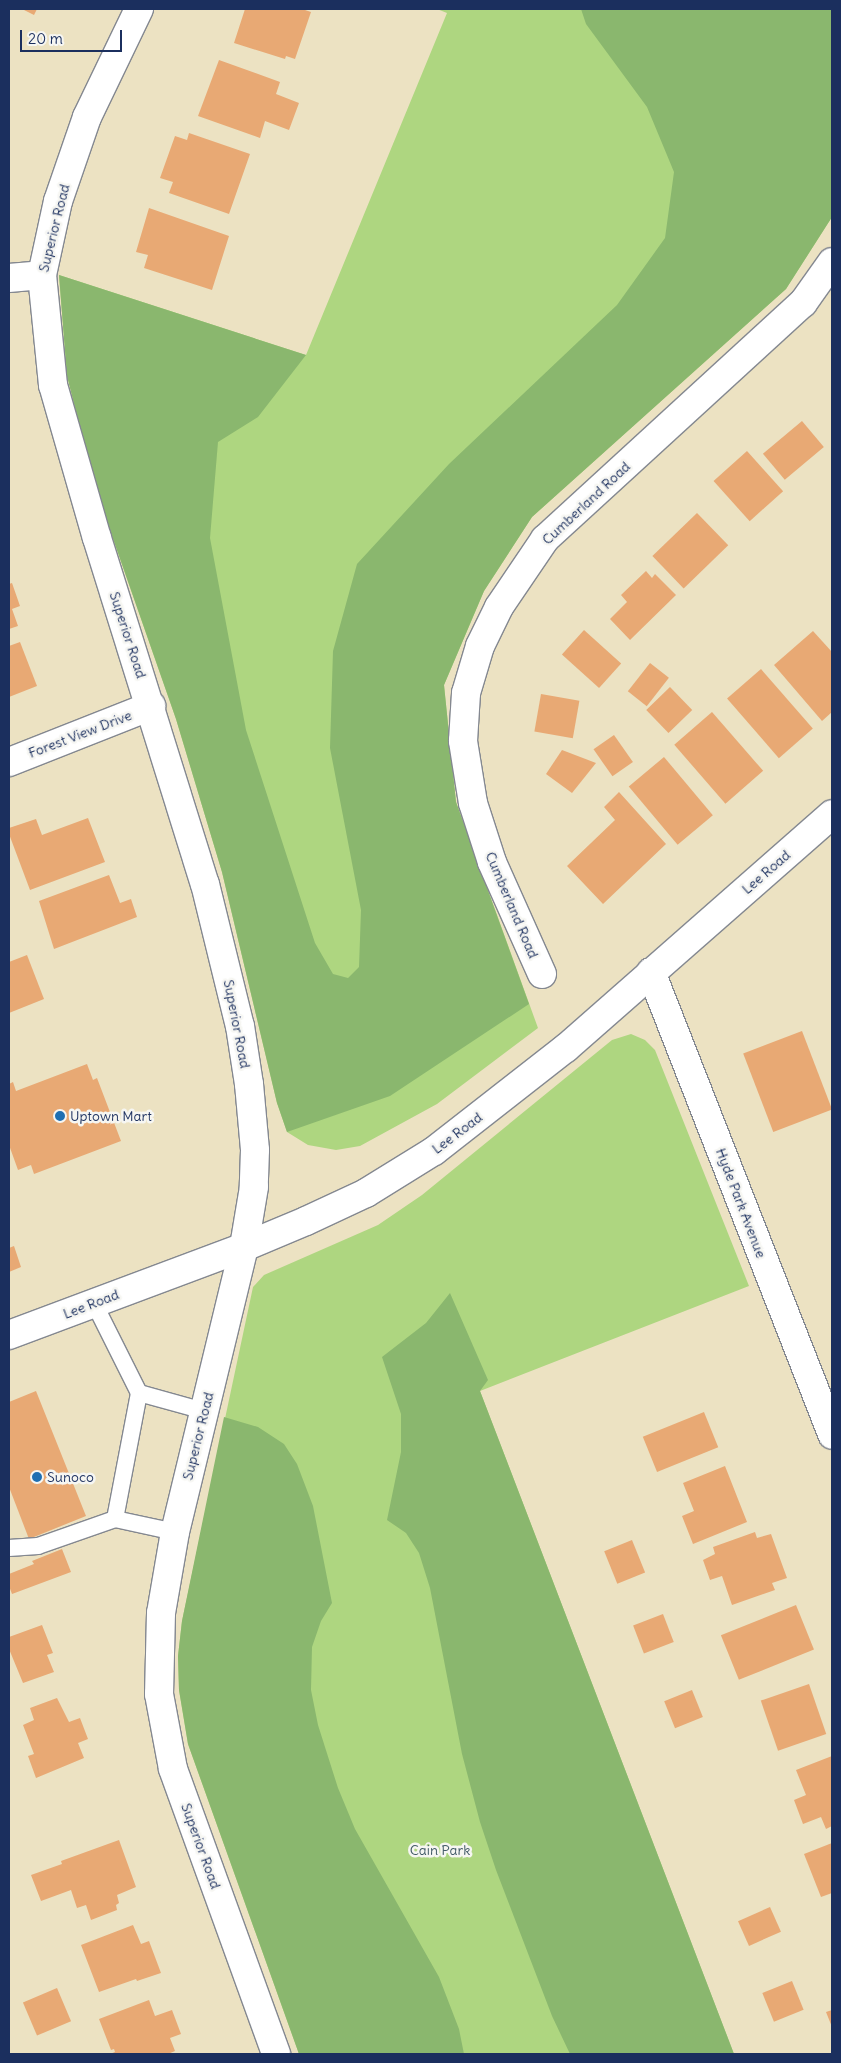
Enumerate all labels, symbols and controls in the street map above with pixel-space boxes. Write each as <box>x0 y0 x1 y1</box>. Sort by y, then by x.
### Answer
scale bar <box>22 20 125 52</box>
text: 20 m <box>28 29 63 48</box>
street label: Superior Road <box>35 182 73 274</box>
street label: Cumberland Road <box>539 458 633 548</box>
street label: Superior Road <box>106 590 150 680</box>
street label: Forest View Drive <box>26 707 134 761</box>
street label: Lee Road <box>738 846 794 898</box>
street label: Cumberland Road <box>482 849 542 961</box>
street label: Superior Road <box>220 978 254 1070</box>
place label: Uptown Mart <box>70 1108 152 1124</box>
street label: Lee Road <box>429 1109 485 1157</box>
marker: Uptown Mart <box>54 1110 66 1122</box>
street label: Hyde Park Avenue <box>712 1146 770 1260</box>
street label: Lee Road <box>61 1286 121 1322</box>
street label: Superior Road <box>179 1390 217 1482</box>
place label: Sunoco <box>47 1469 94 1485</box>
marker: Sunoco <box>31 1471 43 1483</box>
street label: Superior Road <box>178 1801 224 1891</box>
park label: Cain Park <box>410 1842 470 1858</box>

